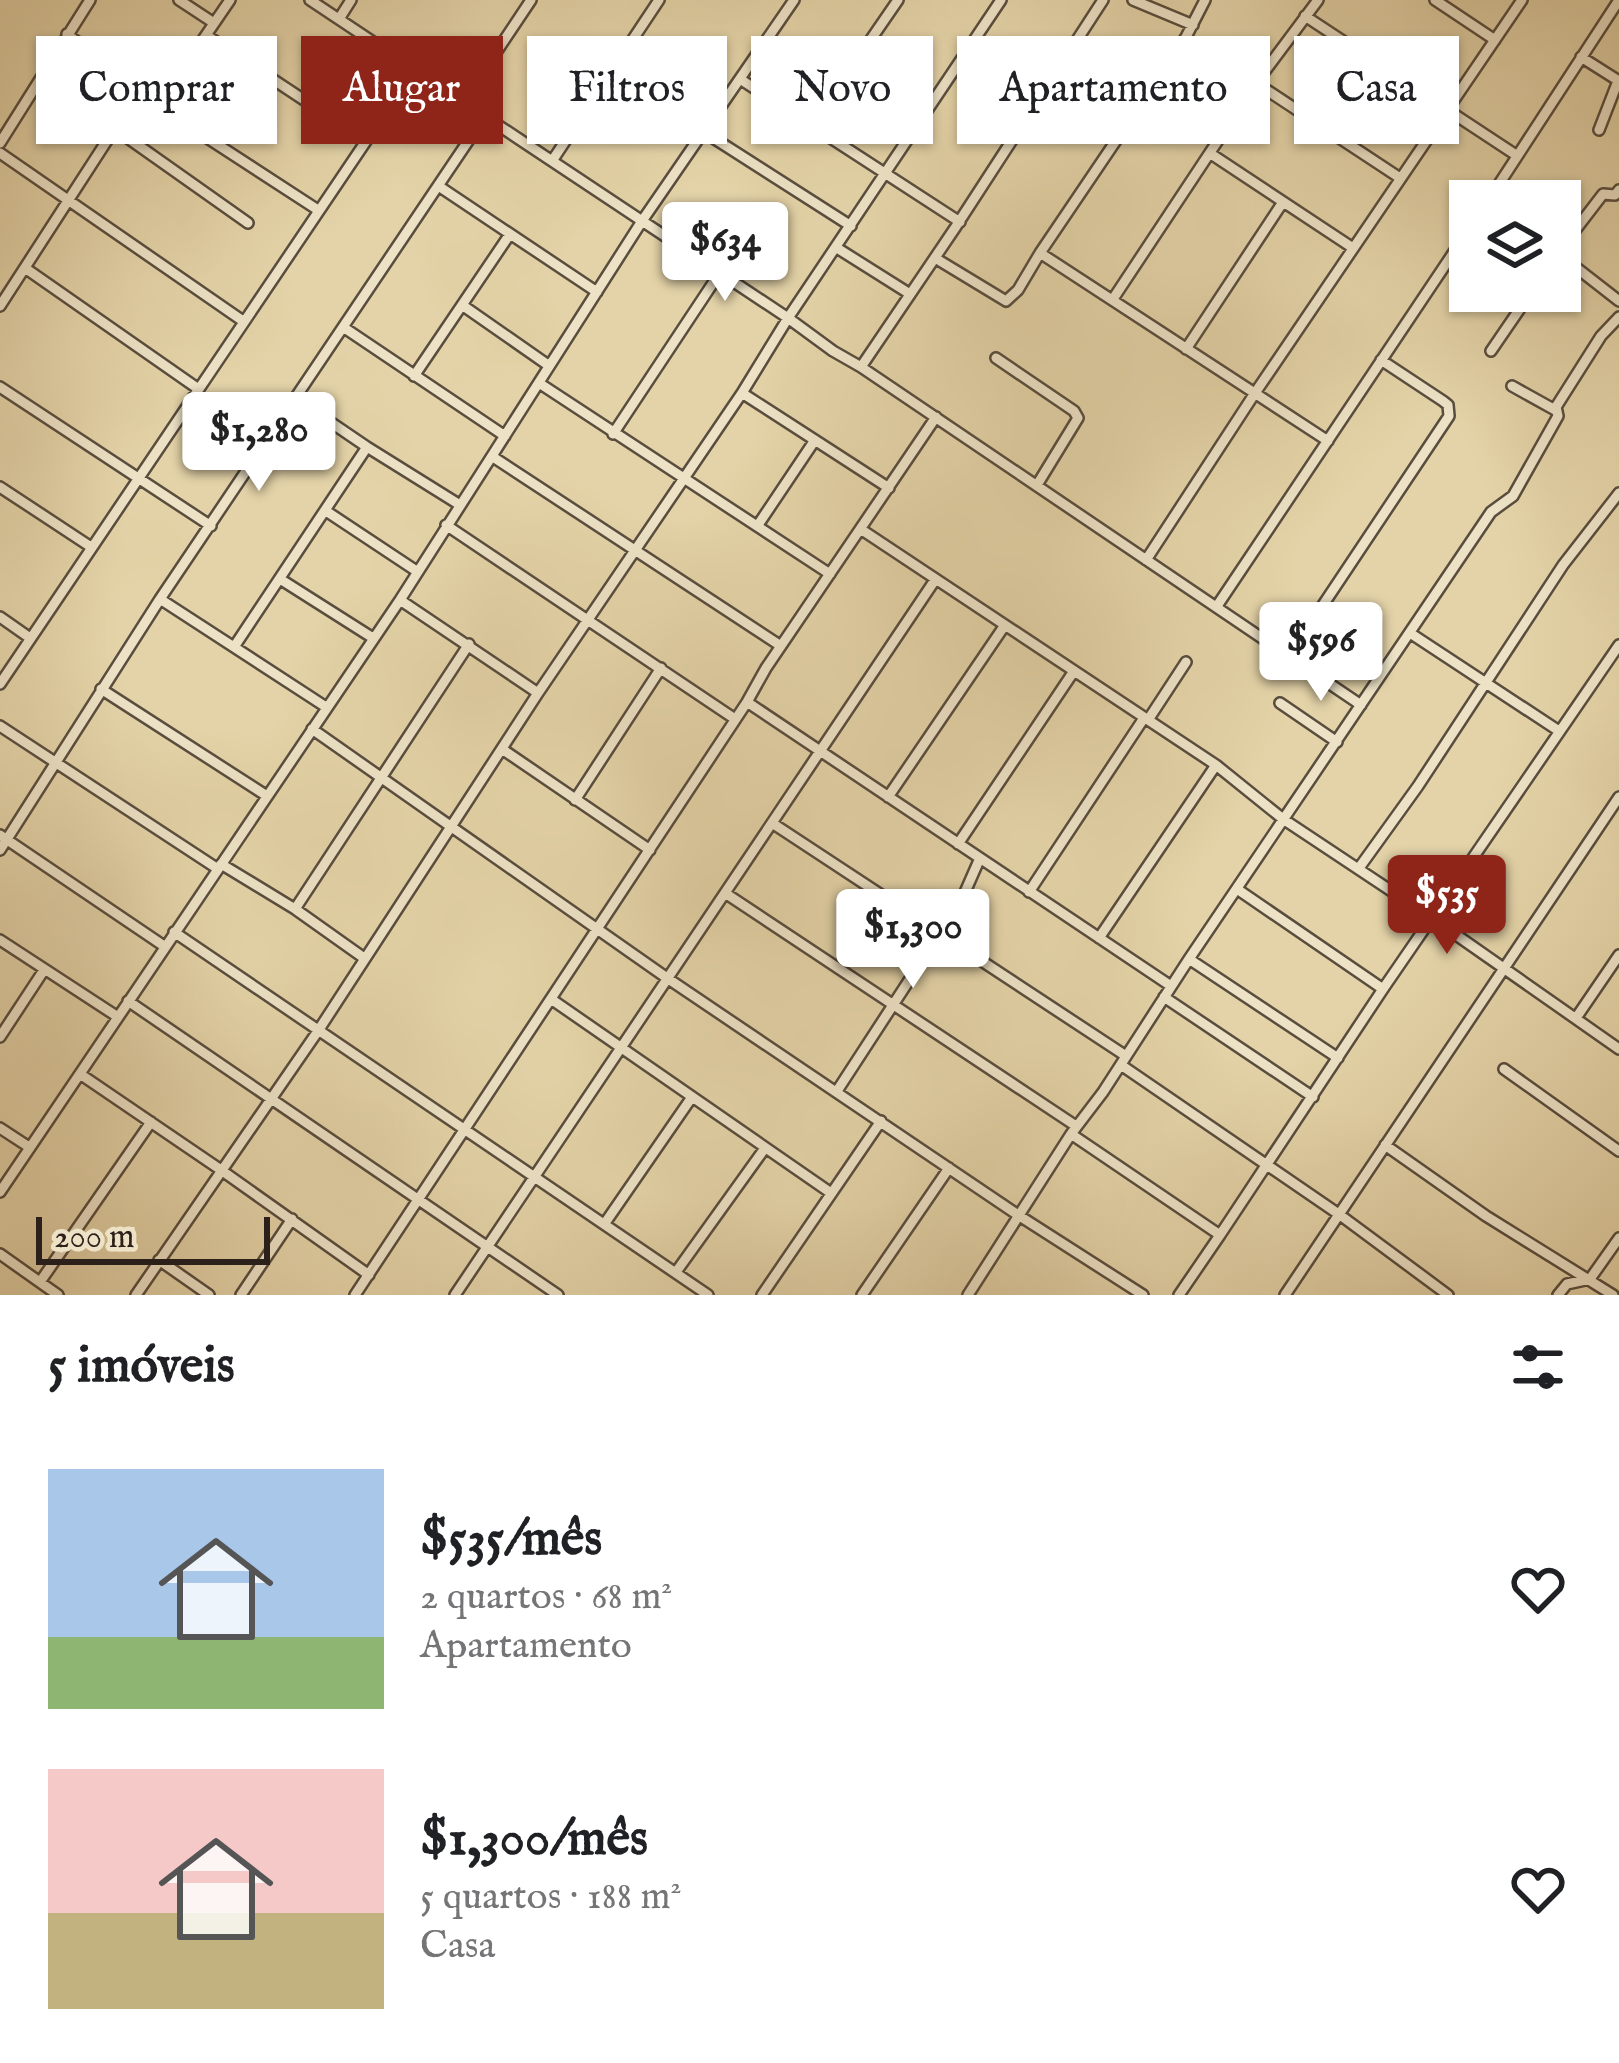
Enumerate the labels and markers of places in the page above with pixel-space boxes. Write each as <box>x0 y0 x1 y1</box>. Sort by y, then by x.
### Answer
pin: $634 <box>654 202 796 304</box>
pin: $1,280 <box>161 392 357 494</box>
pin: $596 <box>1250 602 1392 704</box>
pin: $535 <box>1376 855 1518 957</box>
pin: $1,300 <box>815 889 1011 991</box>

